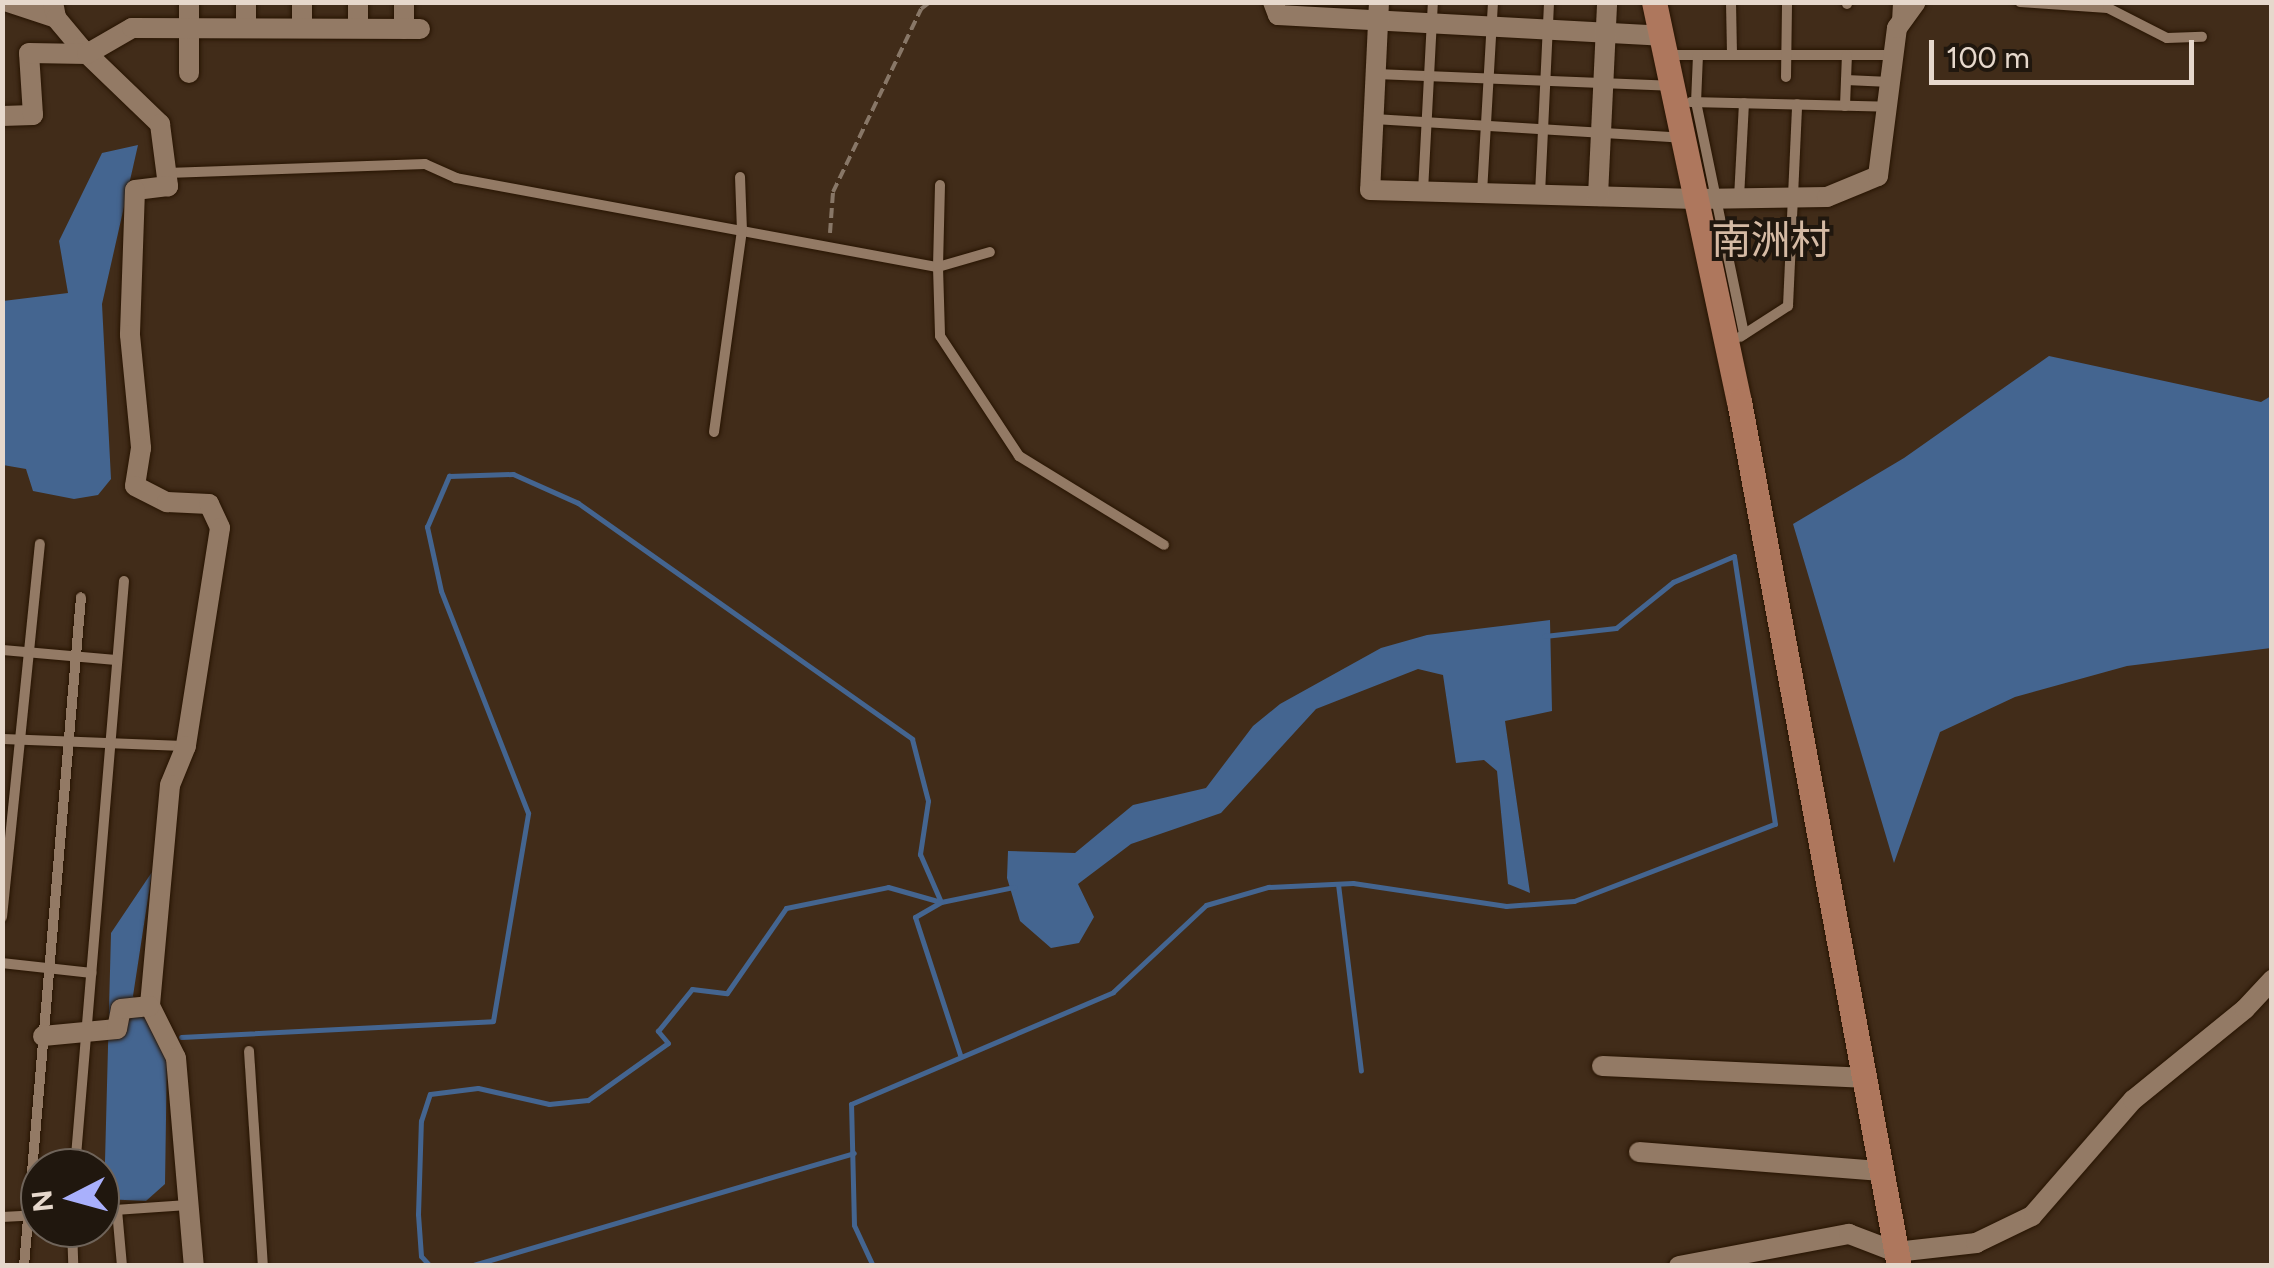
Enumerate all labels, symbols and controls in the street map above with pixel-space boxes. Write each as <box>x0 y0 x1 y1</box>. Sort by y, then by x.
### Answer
scale bar <box>1934 20 2199 82</box>
text: 100 m <box>1946 39 2030 76</box>
district label: 南洲村 <box>1711 216 1831 264</box>
north arrow <box>20 1148 120 1248</box>
text: N <box>24 1188 60 1213</box>

